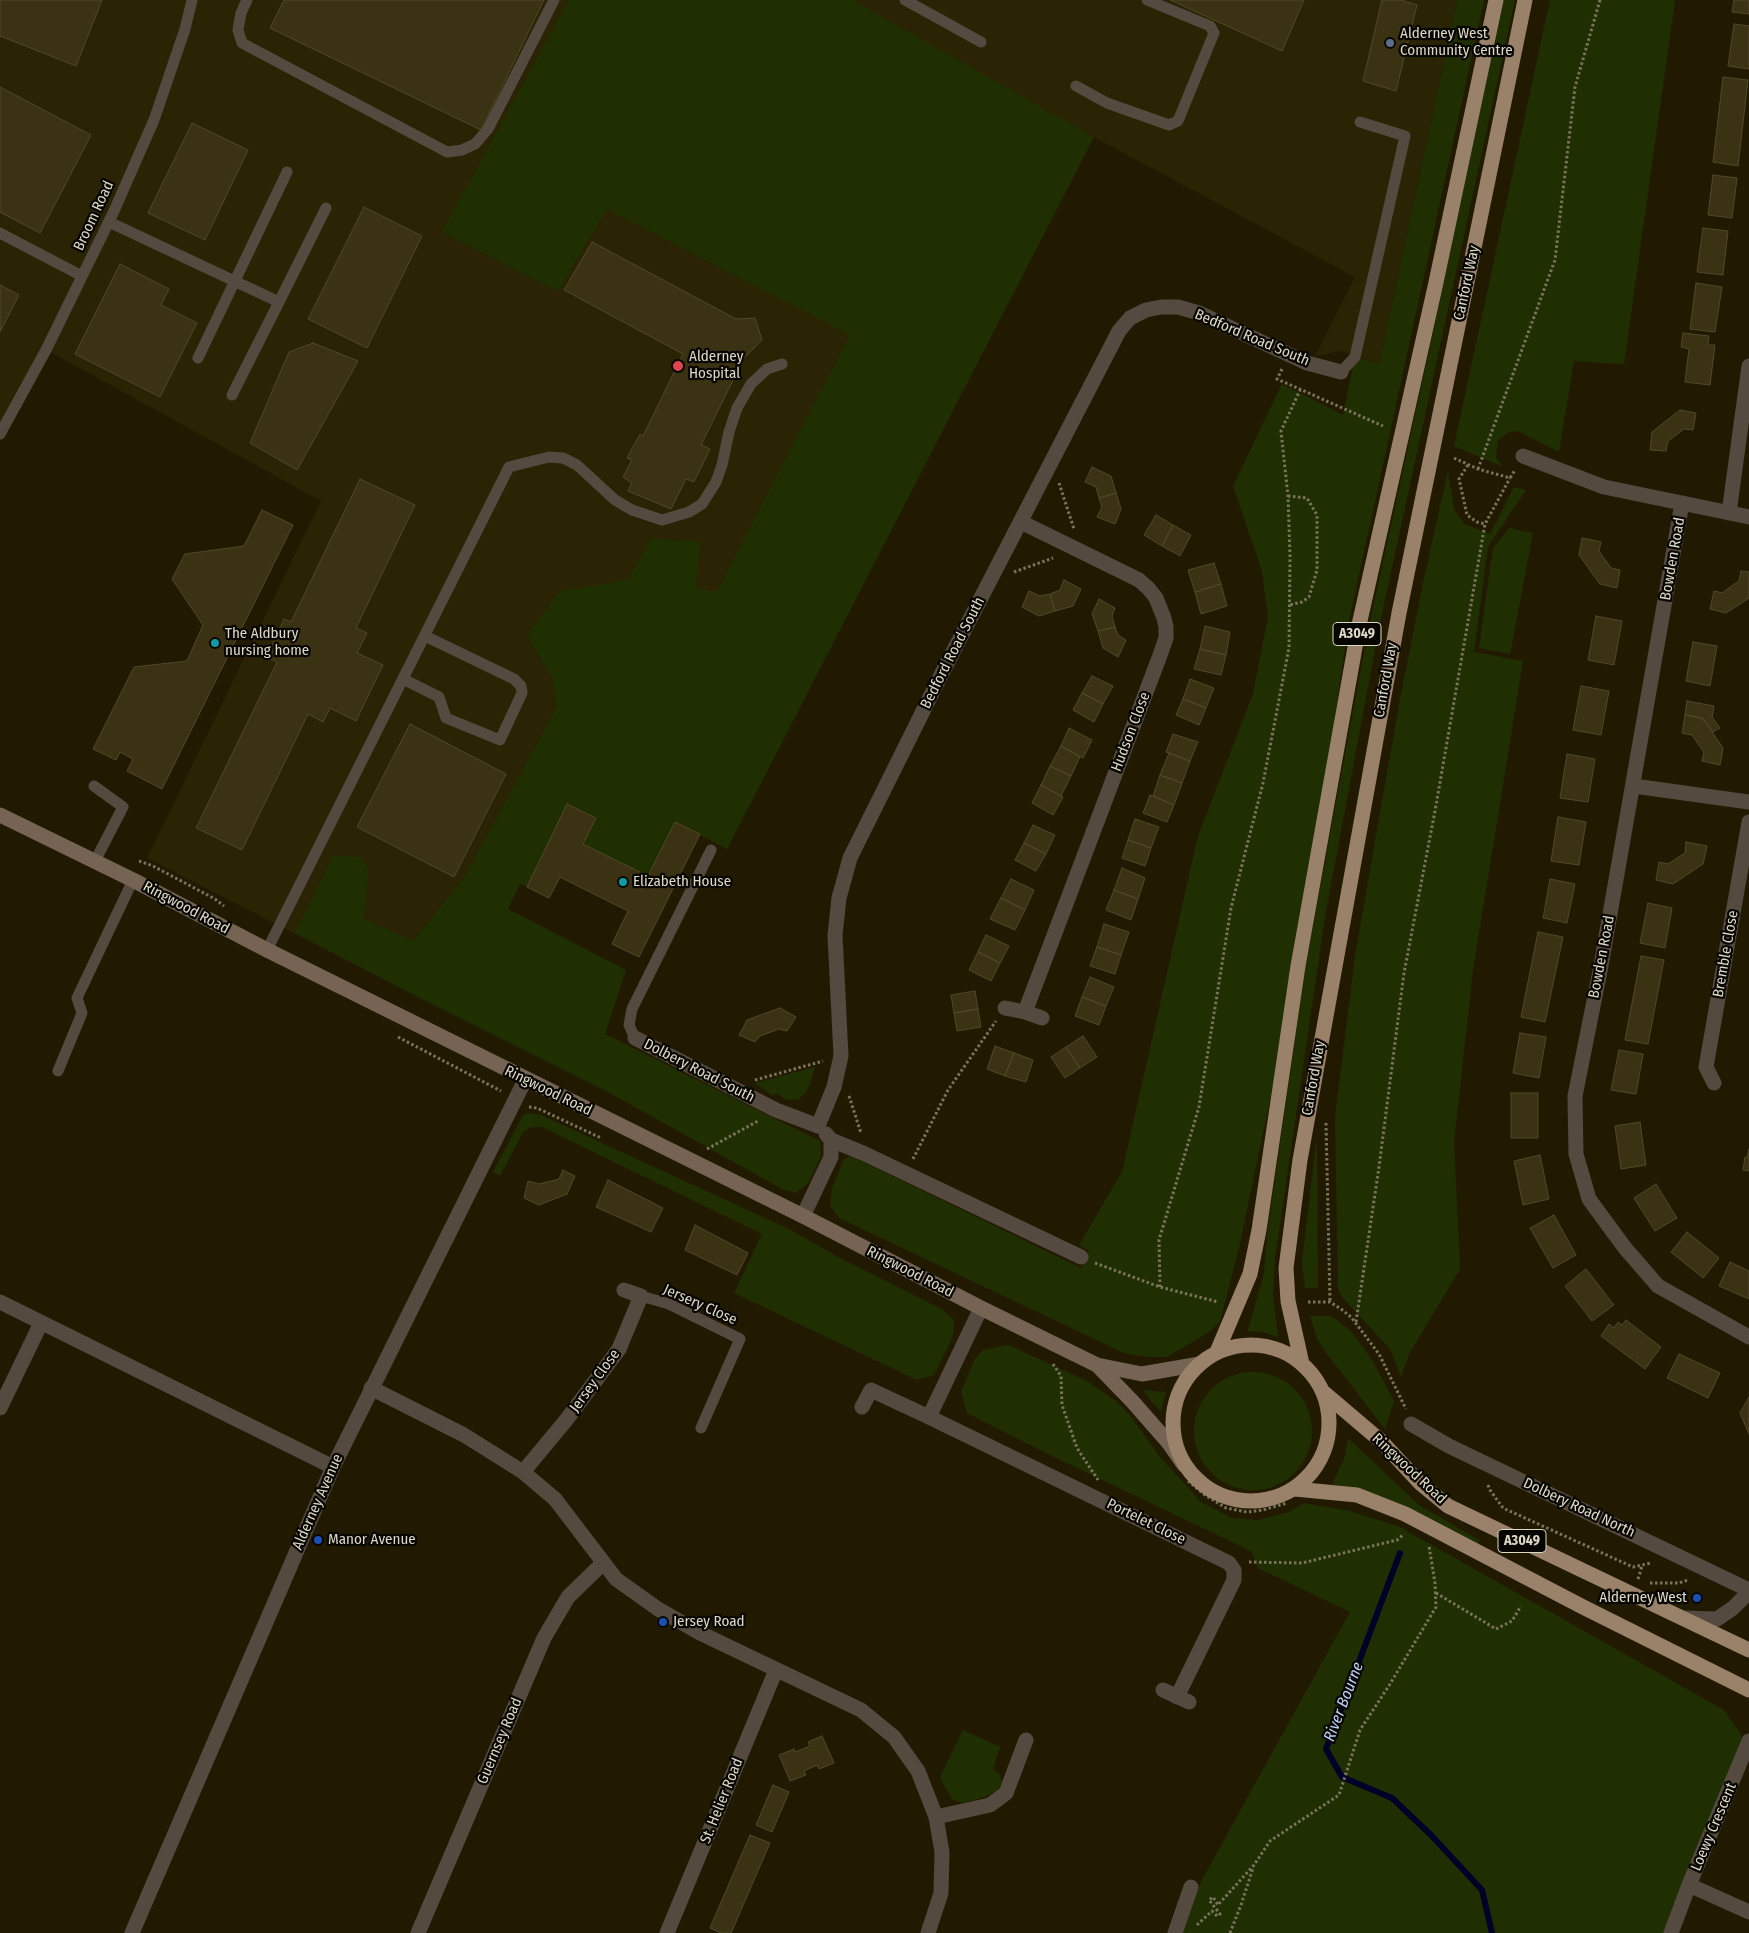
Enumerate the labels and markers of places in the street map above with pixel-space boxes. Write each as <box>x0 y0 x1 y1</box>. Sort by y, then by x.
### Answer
place label: Alderney West Community Centre <box>1400 25 1513 60</box>
marker: Alderney West Community Centre <box>1384 37 1396 49</box>
place label: Alderney Hospital <box>689 348 743 383</box>
marker: Alderney Hospital <box>671 359 685 373</box>
place label: The Aldbury nursing home <box>225 625 309 660</box>
marker: The Aldbury nursing home <box>209 637 221 649</box>
place label: Elizabeth House <box>633 873 731 891</box>
marker: Elizabeth House <box>617 876 629 888</box>
place label: Manor Avenue <box>328 1531 416 1549</box>
marker: Manor Avenue <box>312 1534 324 1546</box>
place label: Alderney West <box>1599 1589 1687 1607</box>
marker: Alderney West <box>1691 1592 1703 1604</box>
place label: Jersey Road <box>673 1613 745 1631</box>
marker: Jersey Road <box>657 1616 669 1628</box>

